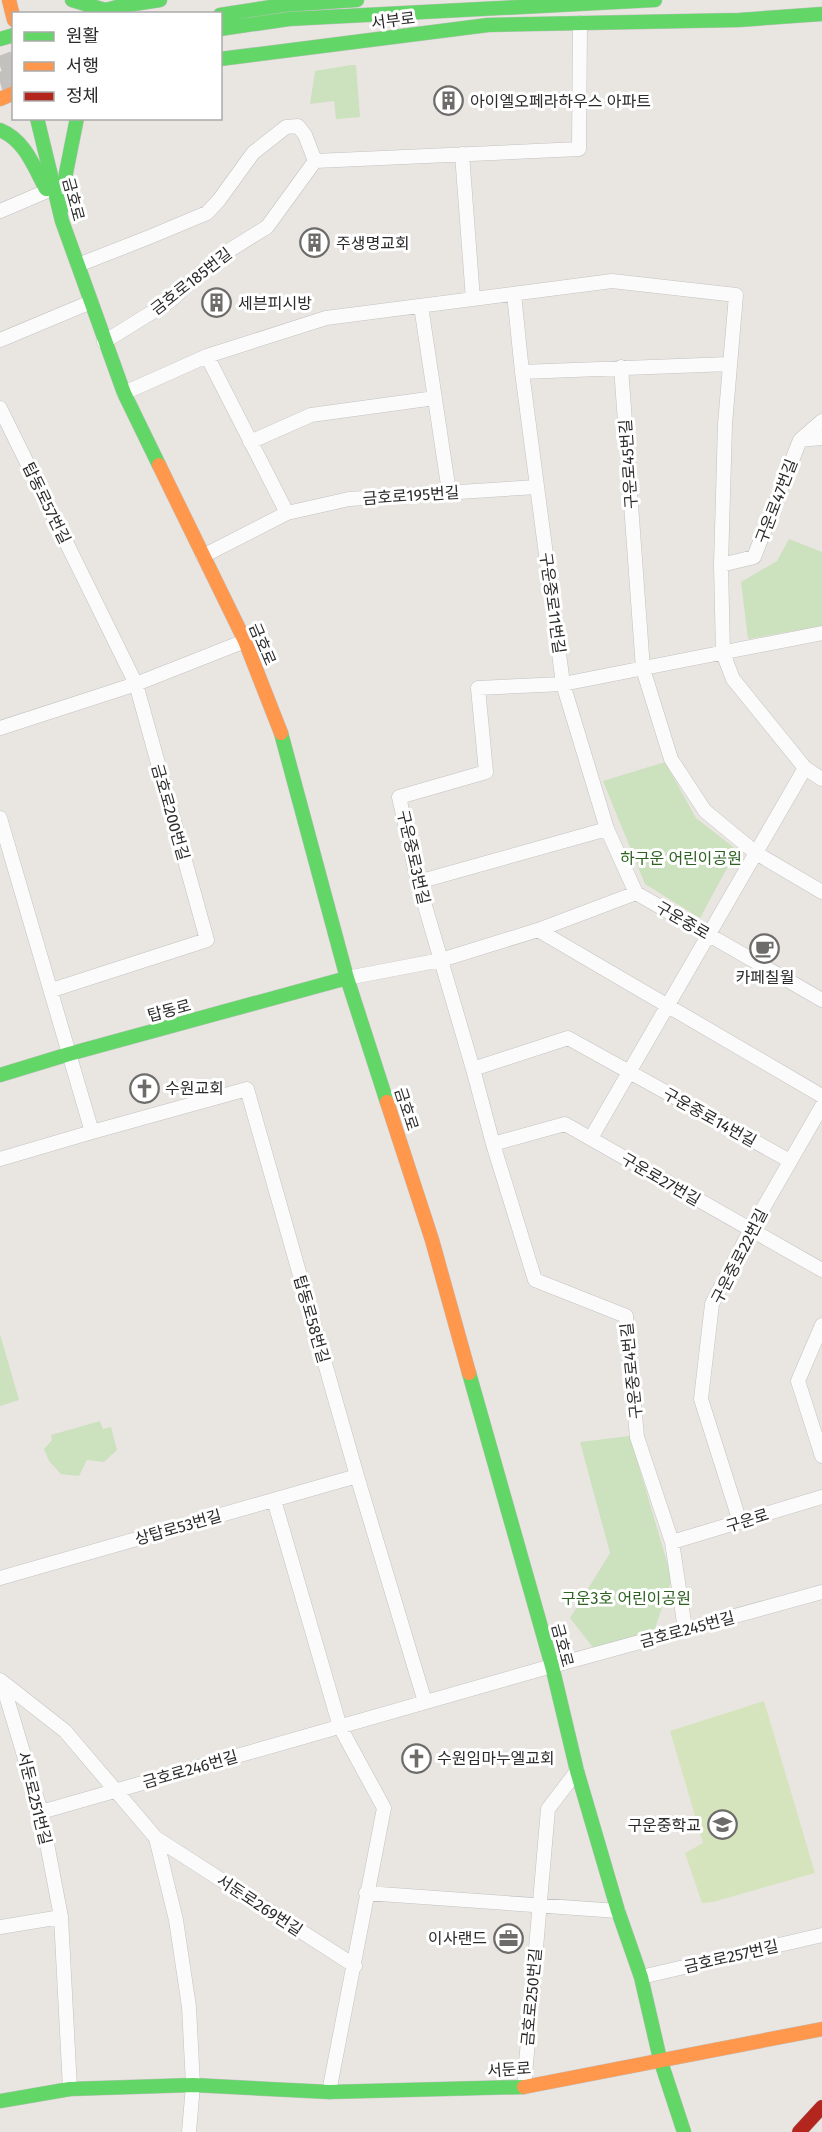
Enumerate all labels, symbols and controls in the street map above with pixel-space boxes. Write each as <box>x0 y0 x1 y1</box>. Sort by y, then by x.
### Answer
street label: 서부로 <box>370 8 416 33</box>
legend <box>12 12 222 120</box>
text: 원활 <box>66 25 99 47</box>
text: 서행 <box>66 55 99 77</box>
text: 정체 <box>66 85 99 107</box>
building icon: 아이엘오페라하우스 아파트 <box>433 85 465 117</box>
place label: 아이엘오페라하우스 아파트 <box>470 92 651 111</box>
street label: 금호로 <box>59 175 88 223</box>
building icon: 주생명교회 <box>299 227 331 259</box>
place label: 주생명교회 <box>336 234 410 253</box>
street label: 금호로185번길 <box>147 244 236 319</box>
building icon: 세븐피시방 <box>201 287 233 319</box>
place label: 세븐피시방 <box>238 294 312 313</box>
street label: 구운로45번길 <box>616 418 641 510</box>
street label: 구운로47번길 <box>752 456 801 546</box>
street label: 탑동로57번길 <box>19 459 74 547</box>
street label: 금호로195번길 <box>362 483 460 508</box>
street label: 구운중로11번길 <box>536 551 569 655</box>
street label: 금호로 <box>245 620 280 668</box>
street label: 금호로200번길 <box>148 762 193 863</box>
street label: 구운중로3번길 <box>393 808 434 906</box>
park label: 하구운 어린이공원 <box>620 849 742 868</box>
street label: 구운중로 <box>652 897 713 944</box>
cafe icon: 카페칠월 <box>749 933 781 965</box>
place label: 카페칠월 <box>736 968 794 987</box>
street label: 탑동로 <box>145 996 193 1025</box>
church icon: 수원교회 <box>128 1072 160 1104</box>
place label: 수원교회 <box>165 1079 224 1098</box>
street label: 구운중로14번길 <box>660 1084 760 1151</box>
street label: 금호로 <box>391 1085 422 1133</box>
street label: 구운로27번길 <box>618 1149 704 1210</box>
street label: 구운중로22번길 <box>707 1206 772 1307</box>
street label: 탑동로58번길 <box>290 1273 333 1365</box>
street label: 구운중로4번길 <box>617 1322 646 1420</box>
street label: 구운로 <box>723 1505 771 1536</box>
street label: 상탑로53번길 <box>133 1506 224 1549</box>
park label: 구운3호 어린이공원 <box>561 1589 691 1608</box>
street label: 금호로245번길 <box>638 1608 737 1651</box>
street label: 금호로 <box>548 1621 577 1669</box>
church icon: 수원임마누엘교회 <box>400 1742 432 1774</box>
street label: 금호로246번길 <box>140 1747 240 1792</box>
street label: 서둔로251번길 <box>14 1749 55 1847</box>
place label: 수원임마누엘교회 <box>437 1749 555 1768</box>
school or university icon: 구운중학교 <box>706 1809 738 1841</box>
place label: 구운중학교 <box>627 1816 701 1835</box>
street label: 서둔로269번길 <box>213 1871 306 1940</box>
office icon: 이사랜드 <box>492 1922 524 1954</box>
place label: 이사랜드 <box>428 1929 487 1948</box>
street label: 금호로257번길 <box>682 1936 780 1977</box>
street label: 금호로250번길 <box>518 1947 545 2047</box>
street label: 서둔로 <box>486 2058 532 2081</box>

